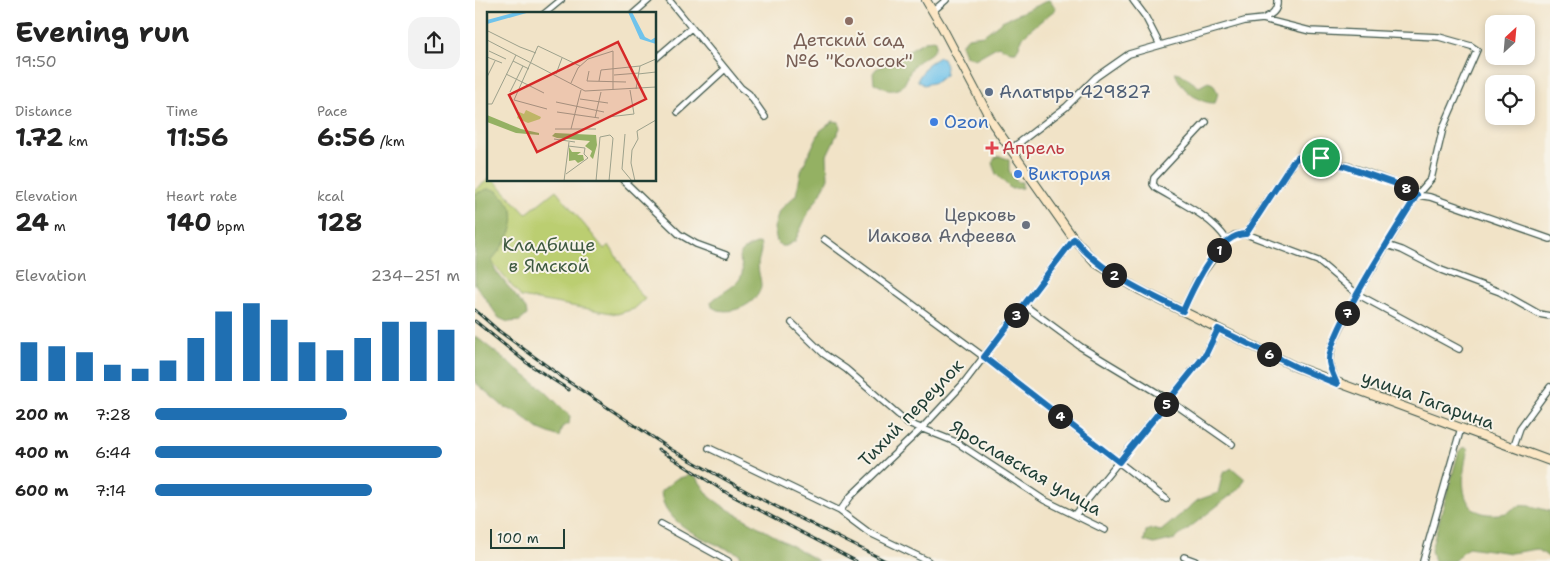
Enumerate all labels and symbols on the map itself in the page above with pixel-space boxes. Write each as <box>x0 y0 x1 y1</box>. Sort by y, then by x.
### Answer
inset map <box>487 12 656 181</box>
marker: Детский сад №6 "Колосок" <box>843 15 855 27</box>
north arrow <box>1485 15 1535 65</box>
place label: Детский сад №6 "Колосок" <box>785 28 913 73</box>
place label: Алатырь 429827 <box>999 80 1151 104</box>
marker: Алатырь 429827 <box>983 86 995 98</box>
place label: Ozon <box>944 110 989 134</box>
marker: Ozon <box>928 116 940 128</box>
place label: Апрель <box>1002 136 1065 160</box>
pin <box>1300 137 1342 179</box>
marker: Апрель <box>986 142 998 154</box>
place label: Виктория <box>1028 162 1111 186</box>
marker: Виктория <box>1012 168 1024 180</box>
pin: 8 <box>1393 176 1419 200</box>
place label: Церковь Иакова Алфеева <box>868 203 1016 248</box>
marker: Церковь Иакова Алфеева <box>1020 219 1032 231</box>
park label: Кладбище в Ямской <box>502 233 596 278</box>
pin: 1 <box>1207 238 1231 262</box>
pin: 2 <box>1101 262 1127 288</box>
pin: 7 <box>1335 300 1359 326</box>
pin: 3 <box>1003 302 1029 328</box>
pin: 6 <box>1257 342 1281 366</box>
street label: Тихий переулок <box>853 354 969 472</box>
street label: улица Гагарина <box>1358 365 1498 435</box>
pin: 5 <box>1153 392 1179 416</box>
pin: 4 <box>1047 404 1073 428</box>
street label: Ярославская улица <box>946 415 1106 521</box>
scale bar <box>490 526 565 549</box>

